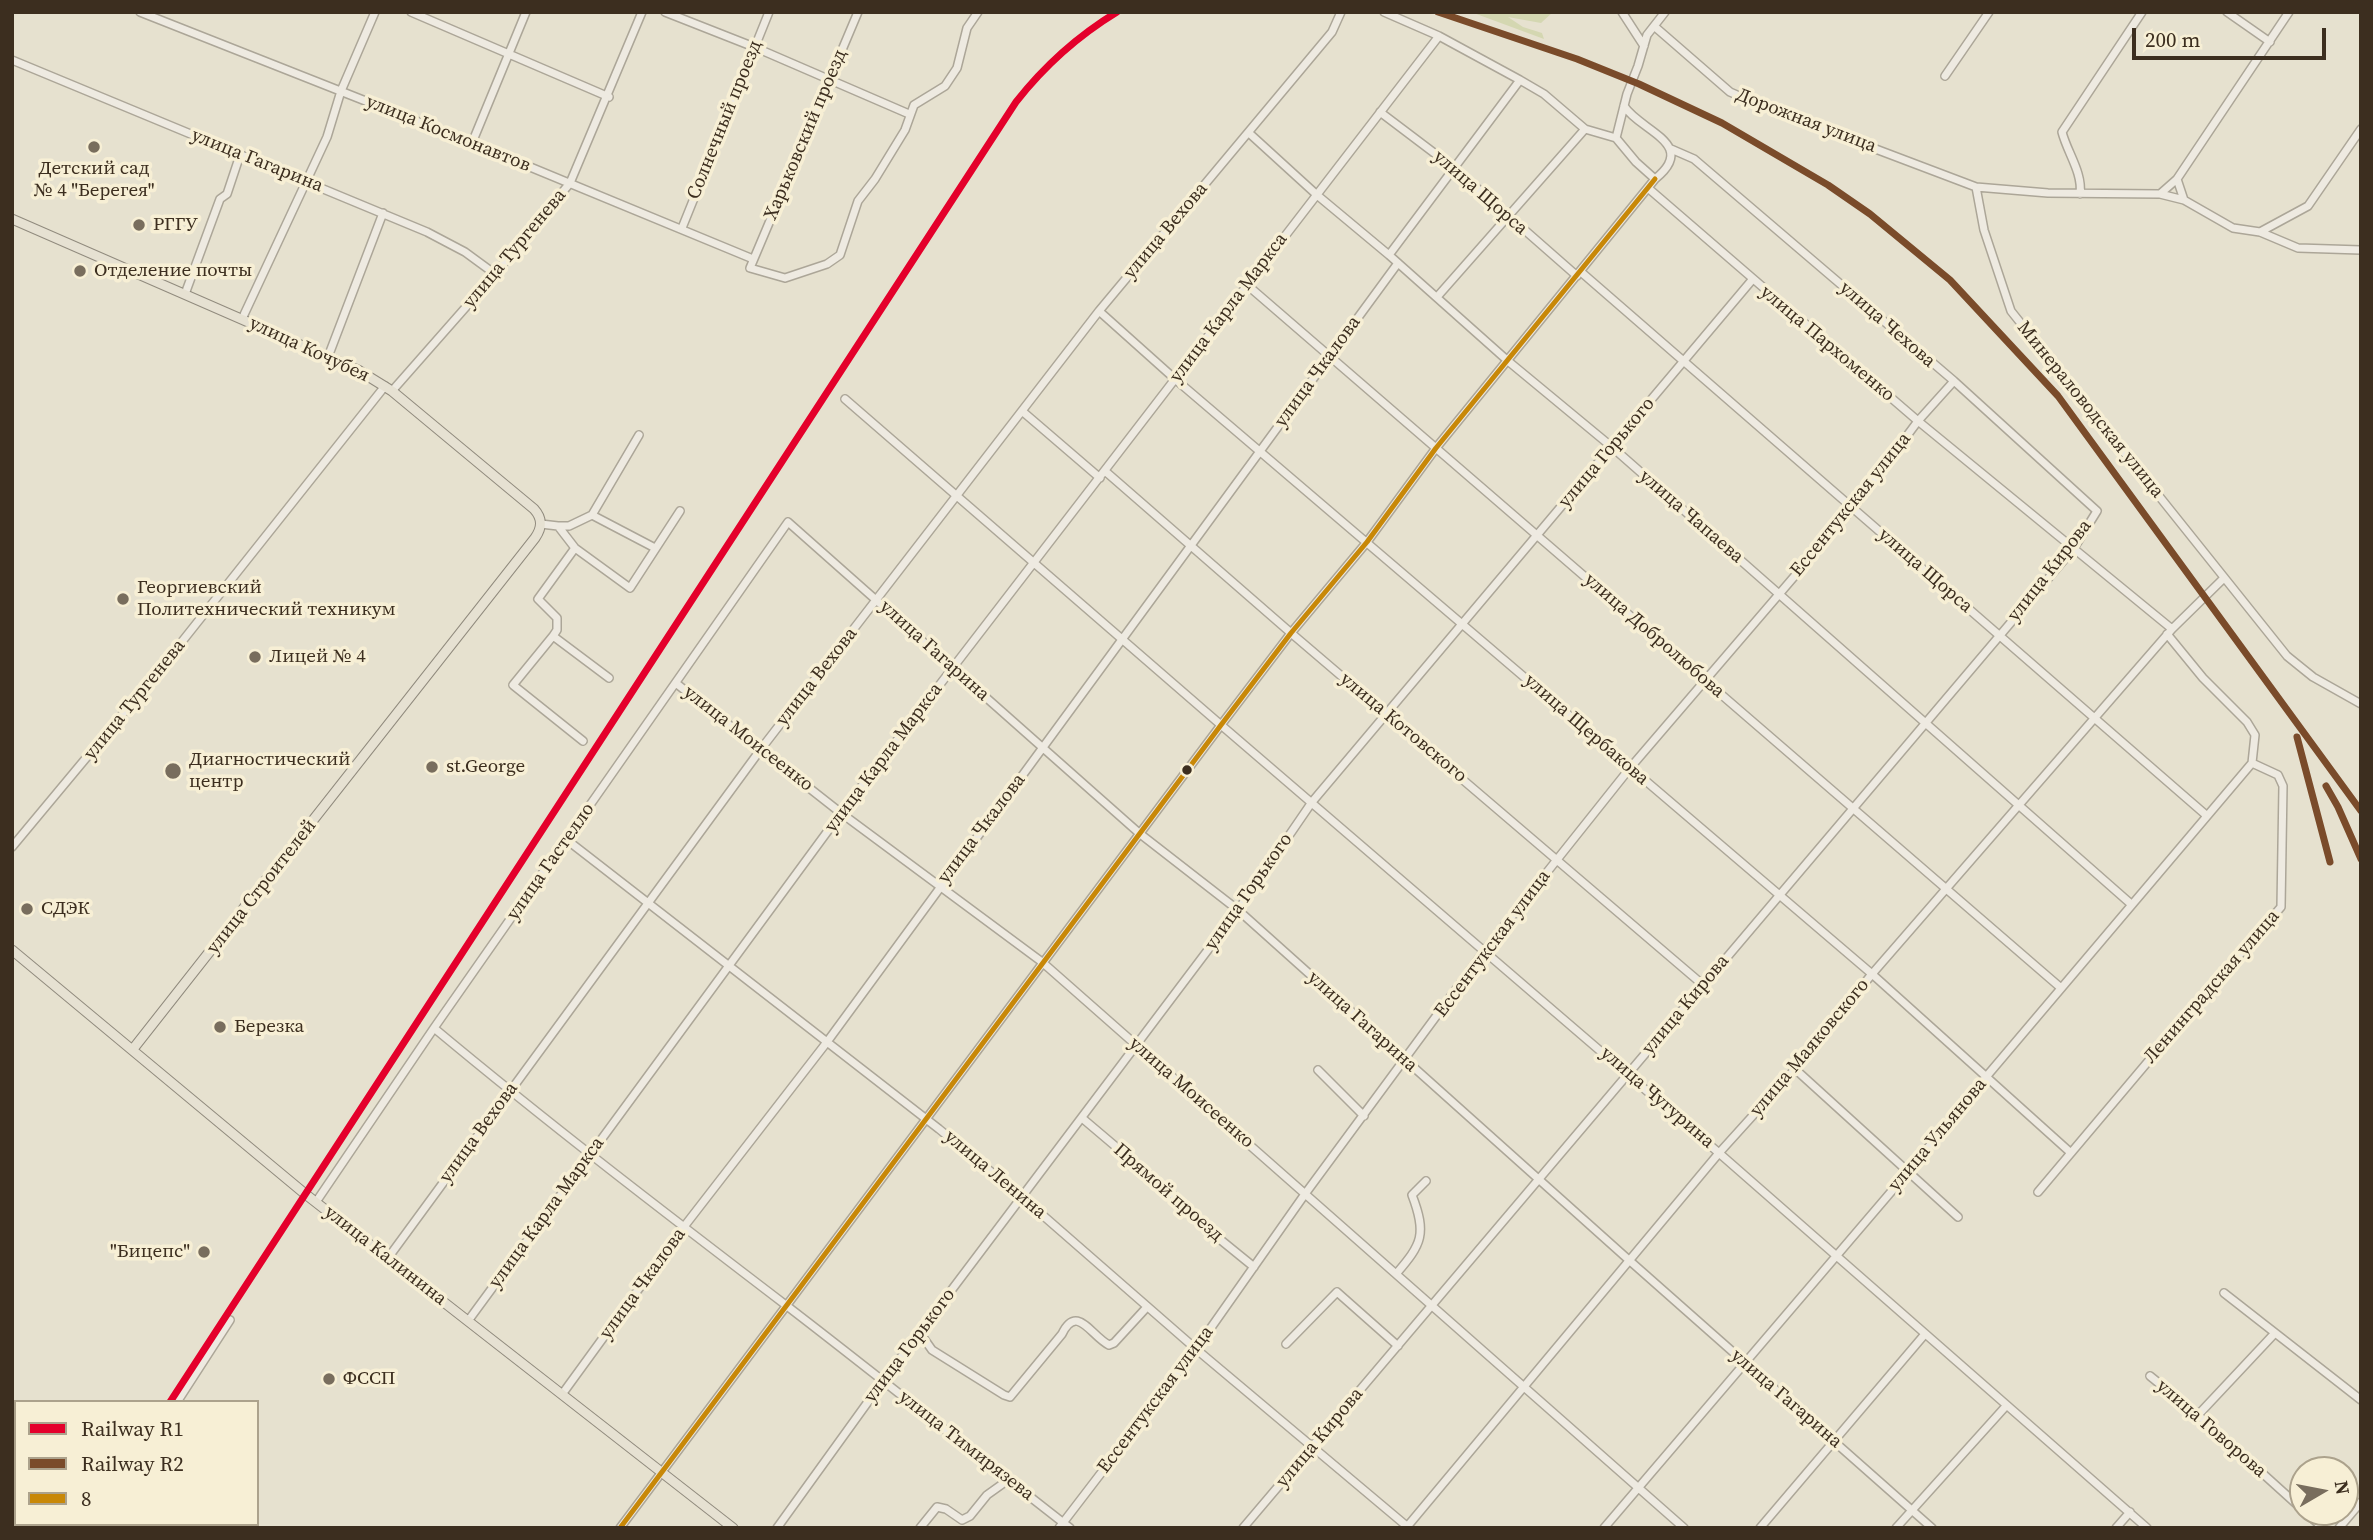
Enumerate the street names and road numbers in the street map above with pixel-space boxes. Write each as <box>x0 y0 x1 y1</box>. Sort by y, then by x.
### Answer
street label: Солнечный проезд <box>683 37 767 203</box>
street label: Харьковский проезд <box>760 46 852 224</box>
street label: Дорожная улица <box>1733 84 1879 158</box>
street label: улица Космонавтов <box>362 91 534 177</box>
street label: улица Гагарина <box>188 124 326 198</box>
street label: улица Щорса <box>1428 146 1532 240</box>
street label: улица Вехова <box>1119 178 1213 284</box>
street label: улица Тургенева <box>459 185 571 313</box>
street label: улица Карла Маркса <box>1165 229 1293 387</box>
street label: улица Чехова <box>1834 277 1940 373</box>
street label: улица Пархоменко <box>1755 281 1899 407</box>
street label: улица Кочубея <box>245 312 373 388</box>
street label: улица Чкалова <box>1270 312 1366 432</box>
street label: Минераловодская улица <box>2012 317 2168 503</box>
street label: улица Горького <box>1554 393 1660 513</box>
street label: Ессентукская улица <box>1786 428 1916 582</box>
street label: улица Чапаева <box>1634 465 1748 569</box>
street label: улица Кирова <box>2003 515 2097 627</box>
street label: улица Щорса <box>1873 524 1977 618</box>
street label: улица Добролюбова <box>1579 569 1729 703</box>
street label: улица Гагарина <box>874 596 994 706</box>
street label: улица Вехова <box>771 623 863 731</box>
street label: улица Тургенева <box>79 635 191 765</box>
street label: улица Котовского <box>1335 668 1471 788</box>
street label: улица Щербакова <box>1519 670 1653 790</box>
street label: улица Карла Маркса <box>820 679 948 837</box>
street label: улица Моисеенко <box>679 681 817 797</box>
street label: улица Чкалова <box>933 770 1031 888</box>
street label: улица Гастелло <box>502 799 600 925</box>
street label: улица Строителей <box>202 815 322 959</box>
street label: улица Горького <box>1200 829 1298 955</box>
street label: Ессентукская улица <box>1430 866 1556 1022</box>
street label: Ленинградская улица <box>2139 906 2285 1068</box>
street label: улица Кирова <box>1638 950 1734 1060</box>
street label: улица Гагарина <box>1302 967 1422 1077</box>
street label: улица Маяковского <box>1745 974 1875 1122</box>
street label: улица Моисеенко <box>1124 1032 1258 1154</box>
street label: улица Чугурина <box>1595 1042 1719 1154</box>
street label: улица Ульянова <box>1884 1074 1992 1196</box>
street label: улица Вехова <box>435 1078 523 1188</box>
street label: улица Ленина <box>939 1126 1051 1224</box>
street label: улица Карла Маркса <box>484 1133 610 1293</box>
street label: Прямой проезд <box>1108 1139 1228 1247</box>
street label: улица Калинина <box>319 1201 451 1311</box>
street label: улица Чкалова <box>595 1224 691 1344</box>
street label: улица Горького <box>859 1284 961 1408</box>
street label: Ессентукская улица <box>1093 1322 1219 1478</box>
street label: улица Гагарина <box>1726 1344 1846 1454</box>
street label: улица Говорова <box>2151 1375 2271 1483</box>
street label: улица Кирова <box>1272 1383 1368 1493</box>
street label: улица Тимирязева <box>894 1386 1038 1506</box>

